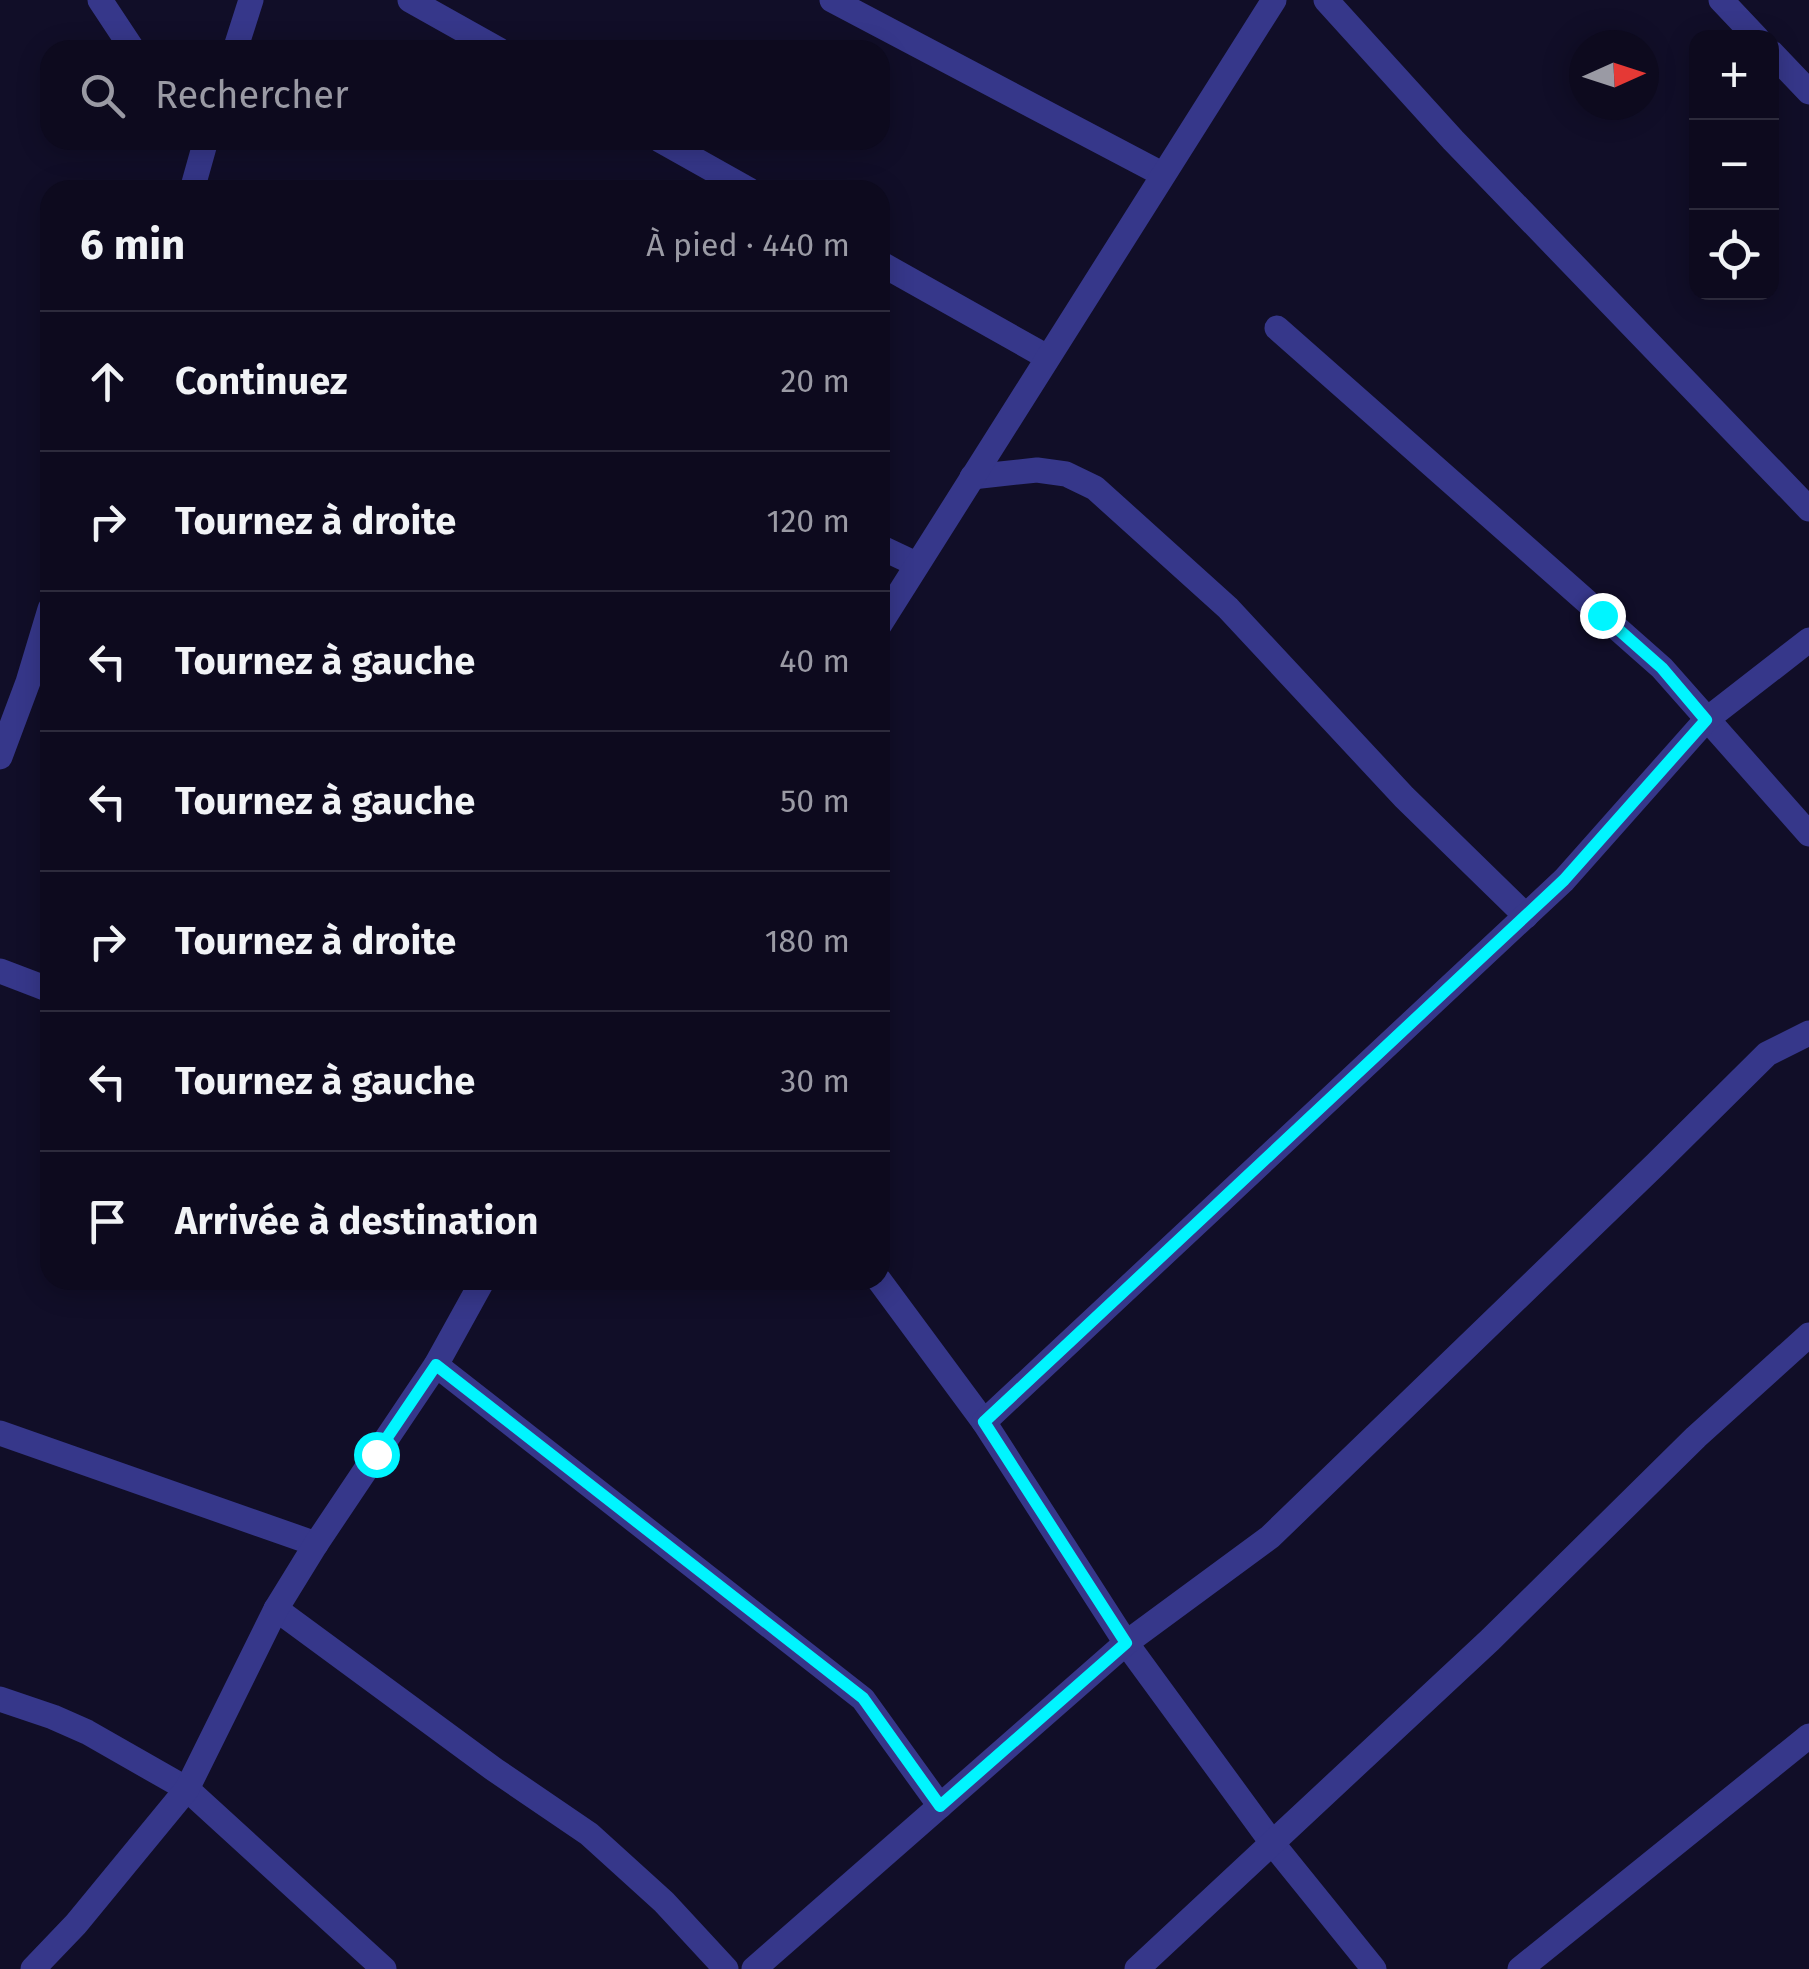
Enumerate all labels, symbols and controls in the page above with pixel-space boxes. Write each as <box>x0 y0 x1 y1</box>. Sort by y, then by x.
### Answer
north arrow <box>1569 30 1659 120</box>
map controls <box>1689 30 1779 300</box>
button: + <box>1689 30 1779 120</box>
search box <box>40 40 890 150</box>
icon: search <box>75 68 130 123</box>
text: Rechercher <box>155 72 349 118</box>
button: − <box>1689 120 1779 210</box>
button: locate <box>1689 210 1779 300</box>
text: 6 min <box>80 220 185 270</box>
text: À pied · 440 m <box>646 226 850 264</box>
icon: ahead <box>80 354 135 409</box>
text: Continuez <box>175 358 347 404</box>
text: 20 m <box>780 362 850 400</box>
icon: right <box>80 494 135 549</box>
text: Tournez à droite <box>175 498 456 544</box>
text: 120 m <box>767 502 850 540</box>
route end <box>1580 593 1626 639</box>
icon: left <box>80 634 135 689</box>
text: Tournez à gauche <box>175 638 475 684</box>
text: 40 m <box>779 642 850 680</box>
icon: left <box>80 774 135 829</box>
text: Tournez à gauche <box>175 778 475 824</box>
text: 50 m <box>780 782 850 820</box>
icon: right <box>80 914 135 969</box>
text: Tournez à droite <box>175 918 456 964</box>
text: 180 m <box>765 922 850 960</box>
icon: left <box>80 1054 135 1109</box>
text: Tournez à gauche <box>175 1058 475 1104</box>
text: 30 m <box>780 1062 850 1100</box>
icon: arrive <box>80 1194 135 1249</box>
text: Arrivée à destination <box>175 1198 538 1244</box>
route start <box>354 1432 400 1478</box>

